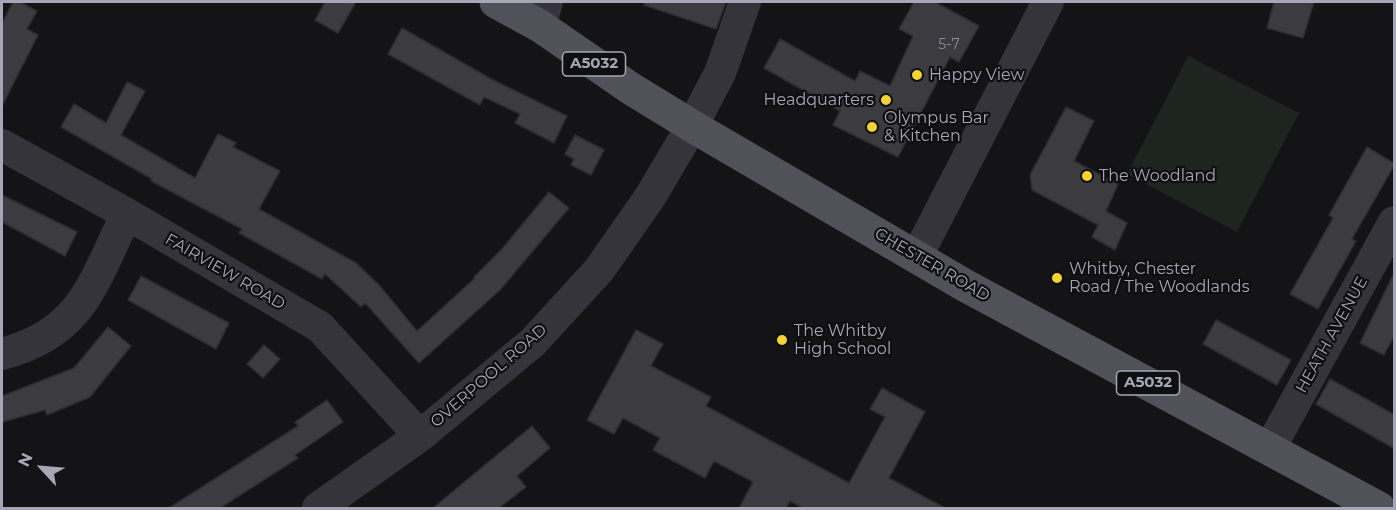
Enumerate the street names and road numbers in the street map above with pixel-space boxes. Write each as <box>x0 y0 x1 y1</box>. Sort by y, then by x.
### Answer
road number: A5032 <box>562 52 626 76</box>
street label: CHESTER ROAD <box>871 224 993 306</box>
street label: FAIRVIEW ROAD <box>162 230 288 314</box>
street label: HEATH AVENUE <box>1292 274 1372 396</box>
street label: OVERPOOL ROAD <box>427 320 551 432</box>
road number: A5032 <box>1116 371 1180 395</box>

